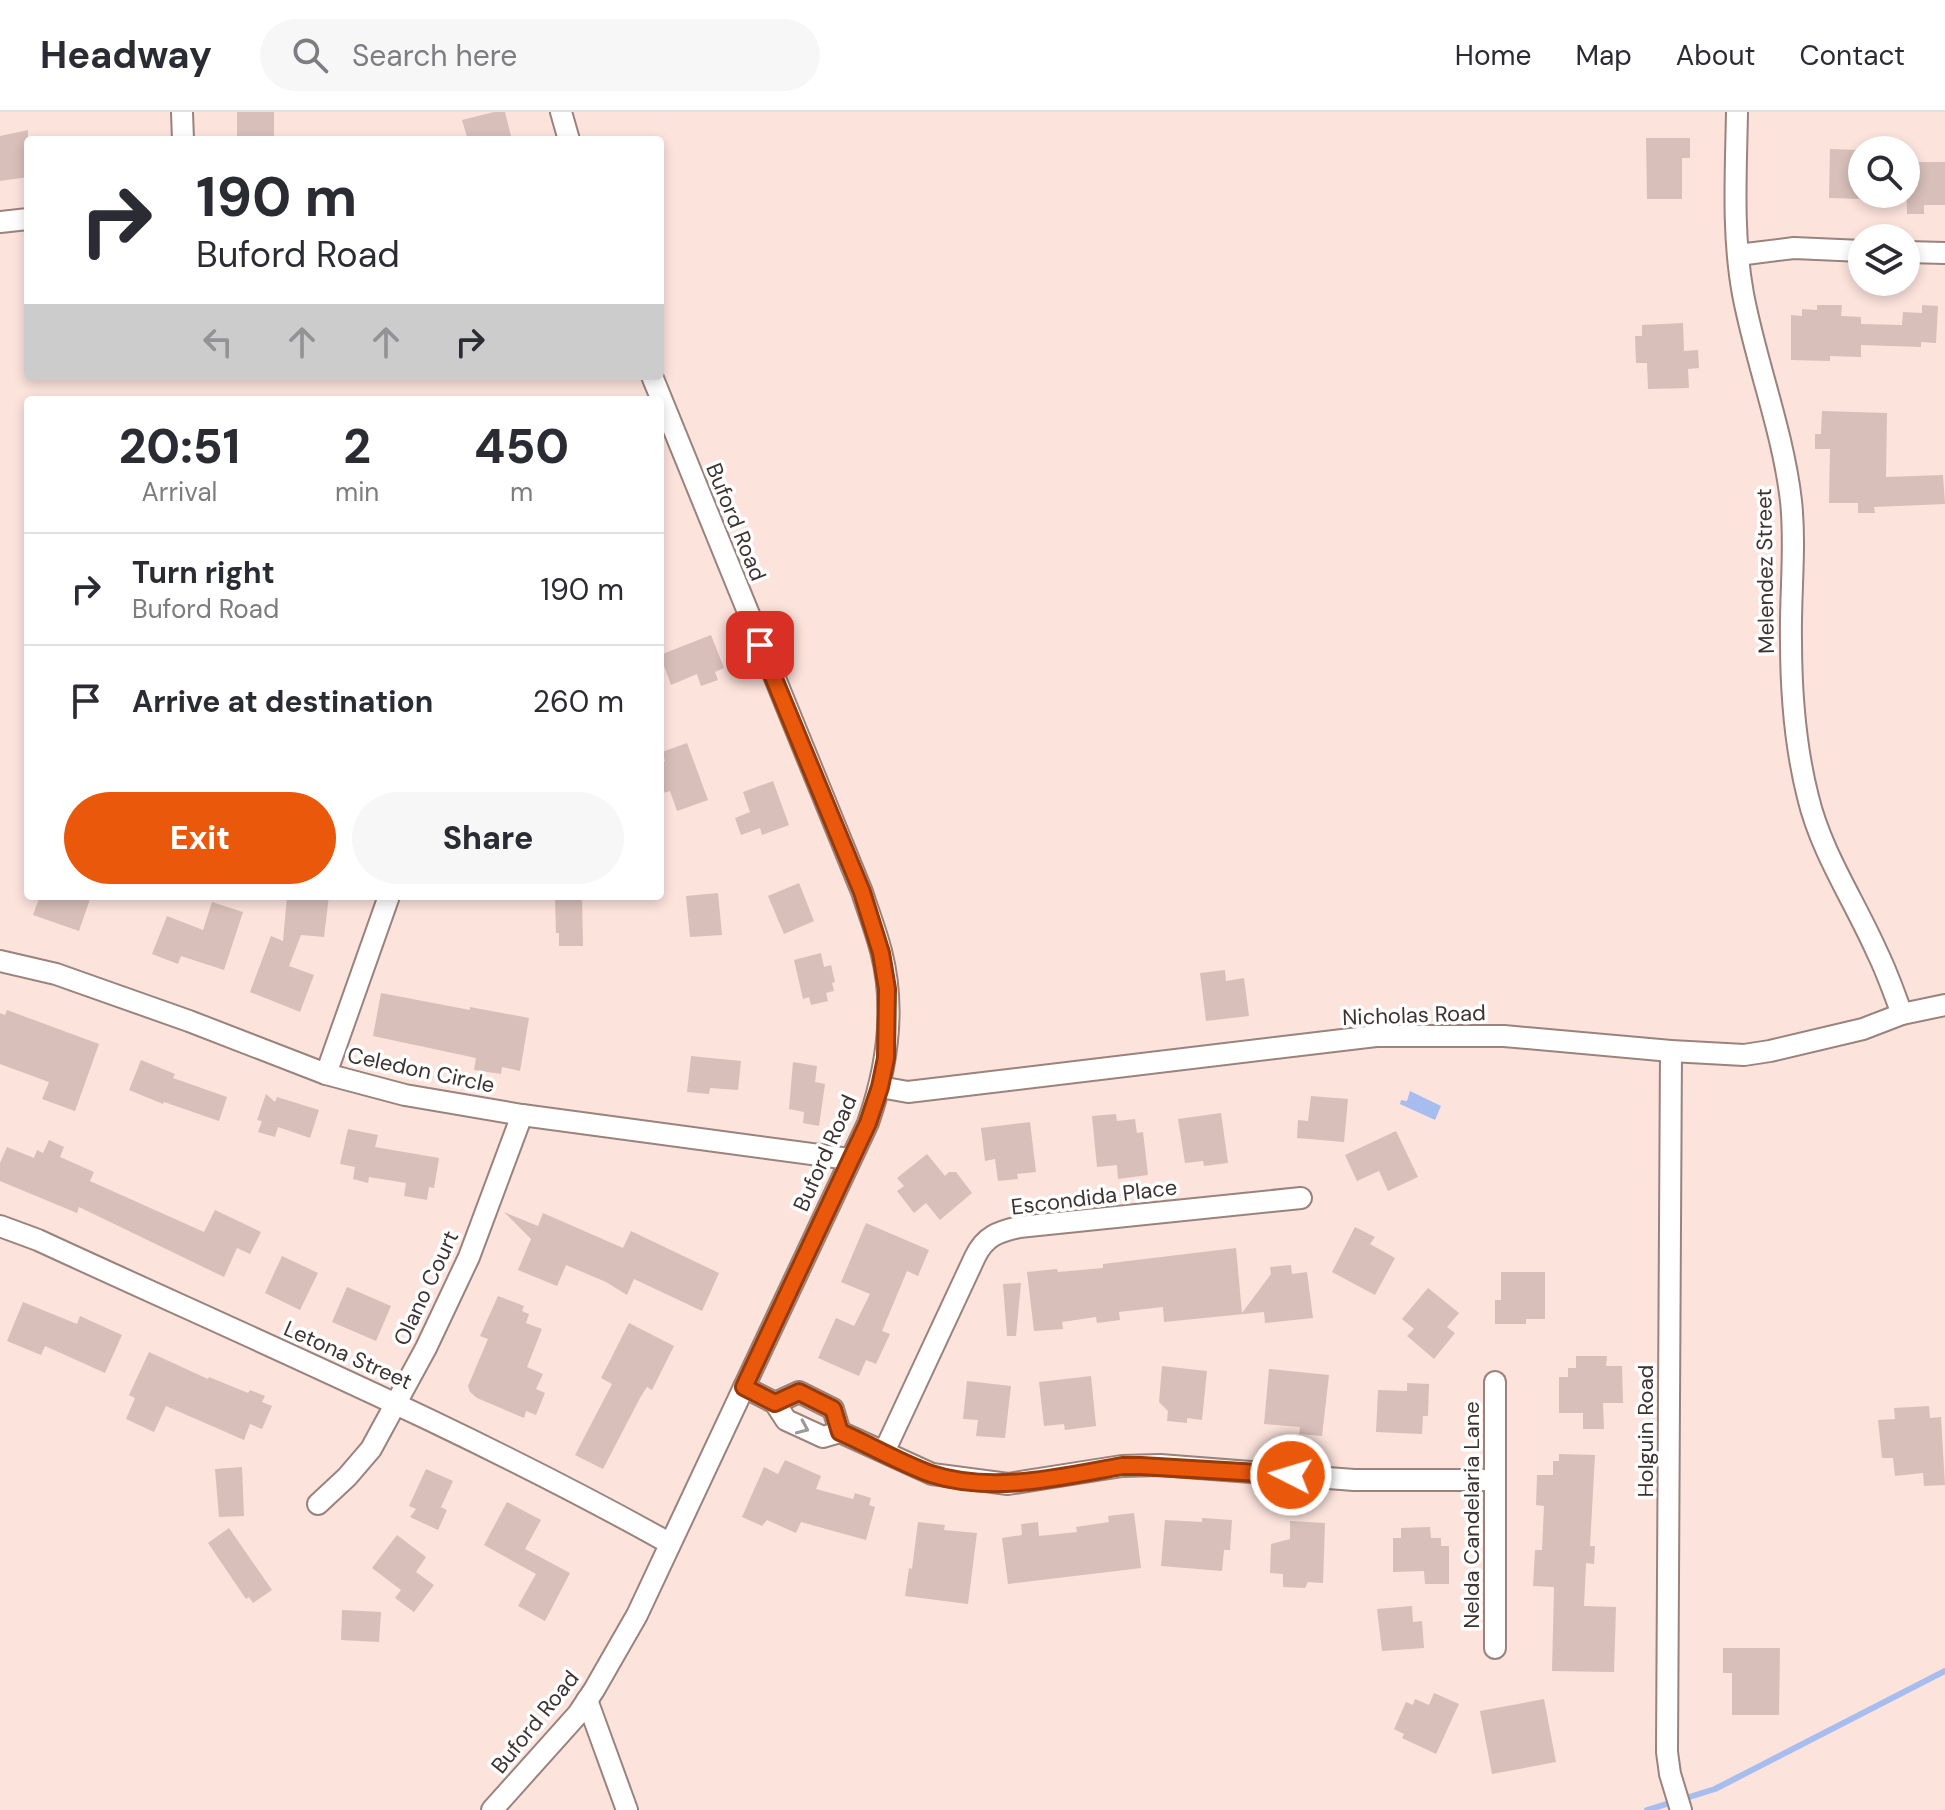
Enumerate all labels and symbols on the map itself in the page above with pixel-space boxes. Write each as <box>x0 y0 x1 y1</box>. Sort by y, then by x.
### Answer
street label: Buford Road <box>699 459 773 585</box>
street label: Melendez Street <box>1749 488 1781 654</box>
pin <box>726 611 794 679</box>
street label: Nicholas Road <box>1342 998 1486 1032</box>
street label: Celedon Circle <box>345 1040 497 1100</box>
street label: Buford Road <box>786 1090 864 1216</box>
street label: Escondida Place <box>1009 1172 1179 1222</box>
street label: Olano Court <box>387 1226 465 1350</box>
street label: Letona Street <box>279 1314 417 1396</box>
street label: Holguin Road <box>1631 1365 1660 1497</box>
street label: Nelda Candelaria Lane <box>1457 1401 1486 1629</box>
one-way arrow <box>795 1418 810 1434</box>
position arrow <box>1249 1433 1333 1517</box>
street label: Buford Road <box>485 1664 585 1780</box>

